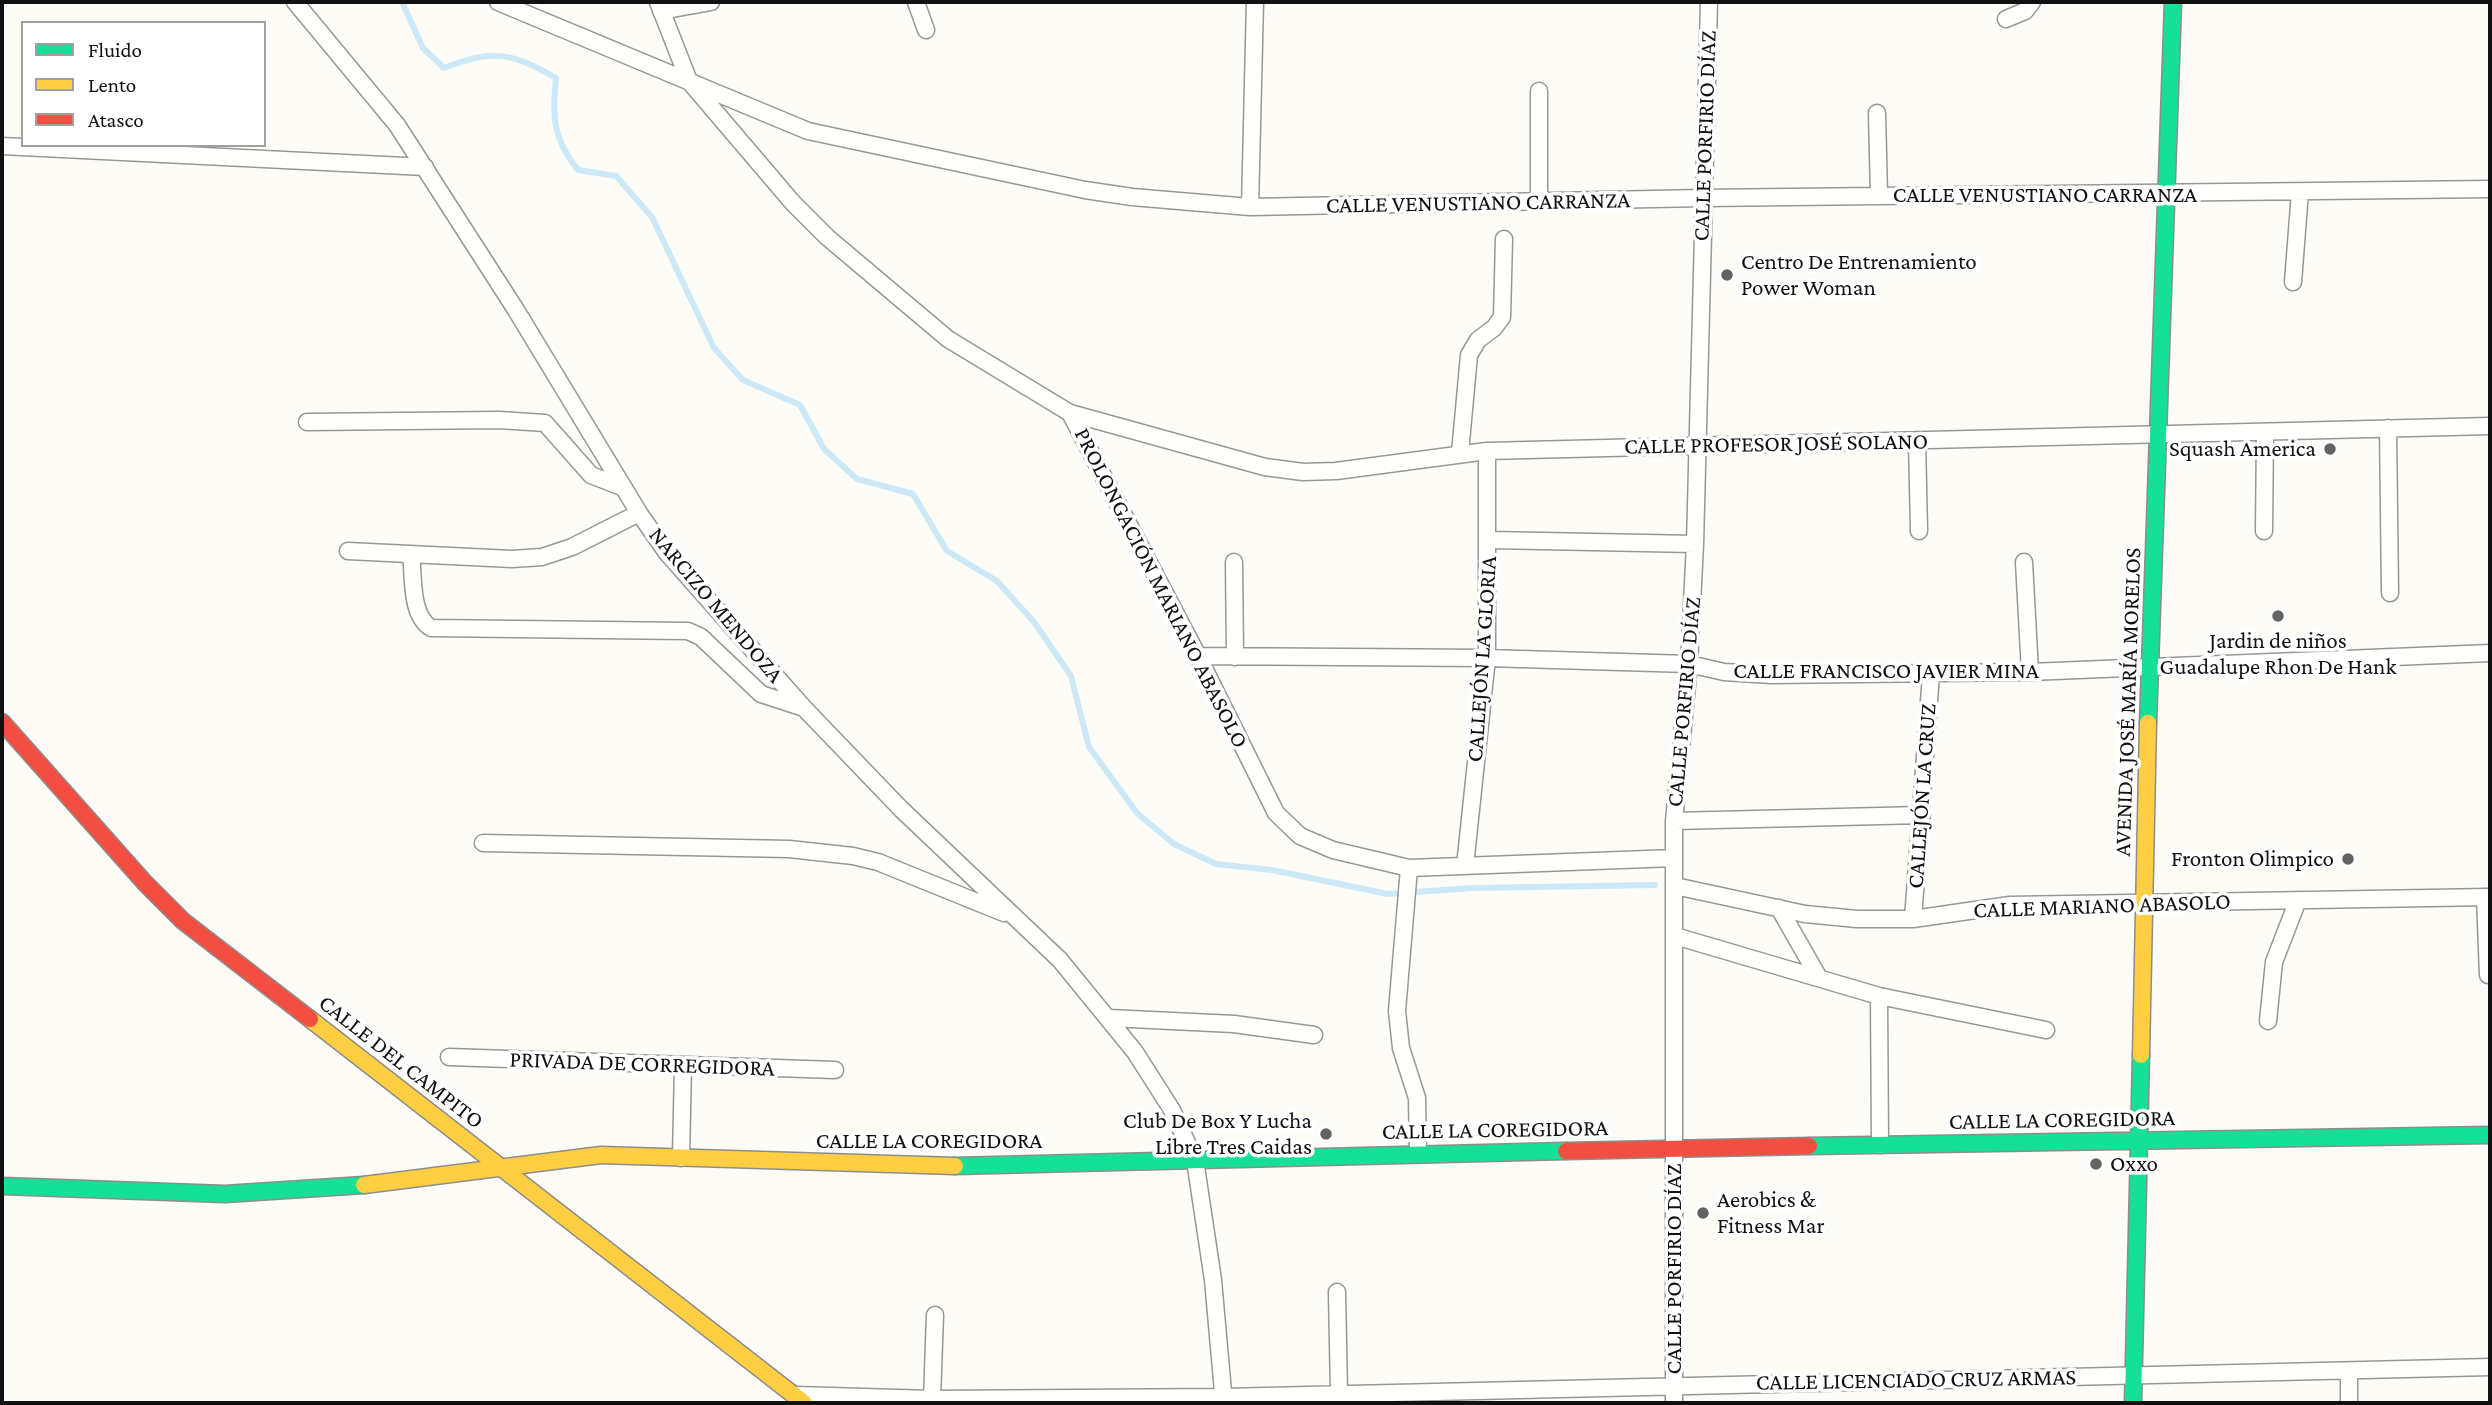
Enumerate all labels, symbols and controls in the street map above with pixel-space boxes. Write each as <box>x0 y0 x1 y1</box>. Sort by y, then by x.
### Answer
legend <box>21 21 266 147</box>
street label: CALLE PORFIRIO DÍAZ <box>1688 30 1722 242</box>
text: Fluido <box>88 38 142 62</box>
text: Lento <box>88 73 136 97</box>
text: Atasco <box>88 108 144 132</box>
street label: CALLE VENUSTIANO CARRANZA <box>1893 181 2197 209</box>
street label: CALLE VENUSTIANO CARRANZA <box>1326 187 1630 219</box>
place label: Centro De Entrenamiento Power Woman <box>1741 248 1977 302</box>
marker: Centro De Entrenamiento Power Woman <box>1719 267 1735 283</box>
street label: PROLONGACIÓN MARIANO ABASOLO <box>1068 423 1254 753</box>
street label: CALLE PROFESOR JOSÉ SOLANO <box>1624 428 1928 460</box>
place label: Squash America <box>2169 435 2316 463</box>
marker: Squash America <box>2322 441 2338 457</box>
street label: NARCIZO MENDOZA <box>643 521 789 689</box>
street label: AVENIDA JOSÉ MARÍA MORELOS <box>2109 547 2147 857</box>
street label: CALLEJÓN LA GLORIA <box>1461 555 1503 763</box>
street label: CALLE PORFIRIO DÍAZ <box>1661 596 1707 808</box>
marker: Jardin de niños Guadalupe Rhon De Hank <box>2270 608 2286 624</box>
place label: Jardin de niños Guadalupe Rhon De Hank <box>2160 627 2396 681</box>
street label: CALLE FRANCISCO JAVIER MINA <box>1733 657 2039 685</box>
street label: CALLEJÓN LA CRUZ <box>1902 703 1942 889</box>
place label: Fronton Olimpico <box>2171 845 2334 873</box>
marker: Fronton Olimpico <box>2340 851 2356 867</box>
street label: CALLE MARIANO ABASOLO <box>1973 888 2231 924</box>
street label: CALLE DEL CAMPITO <box>313 989 489 1135</box>
street label: PRIVADA DE CORREGIDORA <box>509 1046 775 1082</box>
street label: CALLE LA COREGIDORA <box>1949 1104 2175 1136</box>
place label: Club De Box Y Lucha Libre Tres Caidas <box>1123 1107 1312 1161</box>
street label: CALLE LA COREGIDORA <box>1382 1114 1608 1146</box>
marker: Club De Box Y Lucha Libre Tres Caidas <box>1318 1126 1334 1142</box>
street label: CALLE LA COREGIDORA <box>816 1127 1042 1155</box>
place label: Oxxo <box>2110 1150 2158 1178</box>
marker: Oxxo <box>2088 1156 2104 1172</box>
street label: CALLE PORFIRIO DÍAZ <box>1660 1164 1688 1374</box>
place label: Aerobics & Fitness Mar <box>1717 1186 1825 1240</box>
marker: Aerobics & Fitness Mar <box>1695 1205 1711 1221</box>
street label: CALLE LICENCIADO CRUZ ARMAS <box>1756 1363 2076 1397</box>

